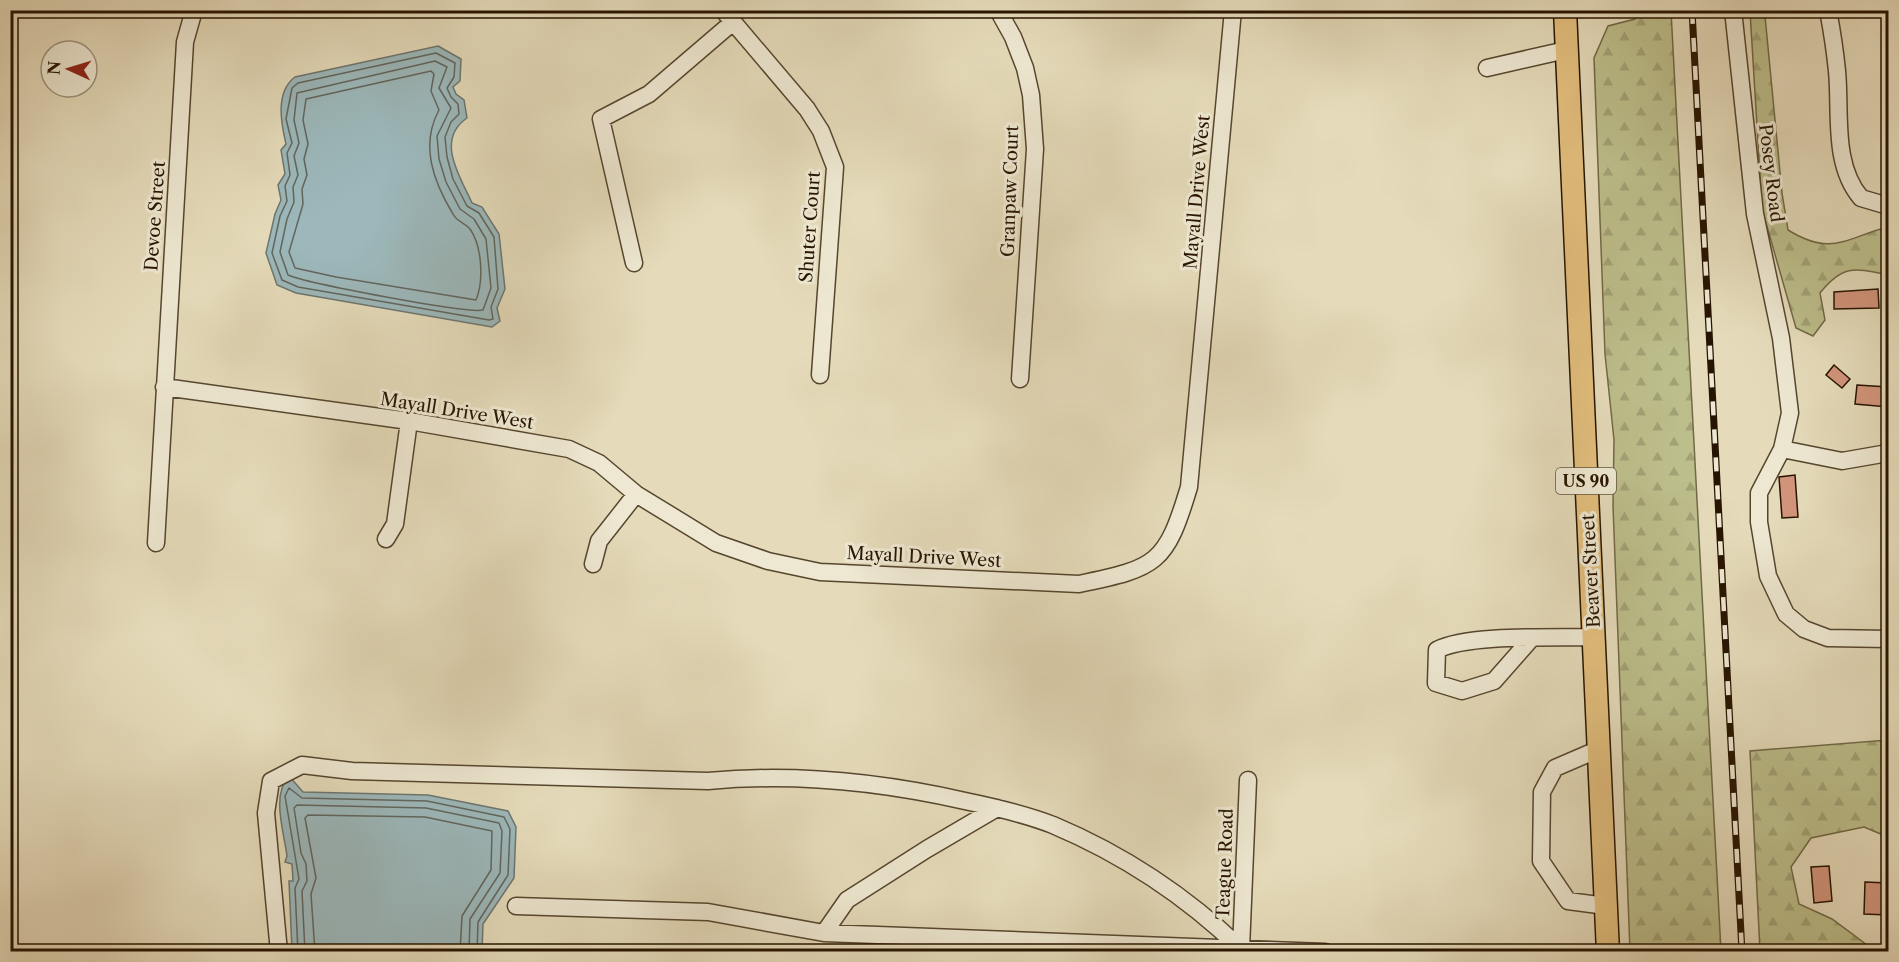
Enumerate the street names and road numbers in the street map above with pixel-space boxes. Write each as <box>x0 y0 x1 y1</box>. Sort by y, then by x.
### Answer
street label: Mayall Drive West <box>1179 113 1215 270</box>
street label: Posey Road <box>1754 123 1788 223</box>
street label: Granpaw Court <box>997 124 1023 257</box>
street label: Devoe Street <box>140 159 170 272</box>
street label: Shuter Court <box>795 170 825 283</box>
street label: Mayall Drive West <box>379 388 536 434</box>
road number: US 90 <box>1556 468 1616 494</box>
street label: Beaver Street <box>1577 513 1605 629</box>
street label: Mayall Drive West <box>846 542 1003 572</box>
street label: Teague Road <box>1212 808 1238 920</box>

